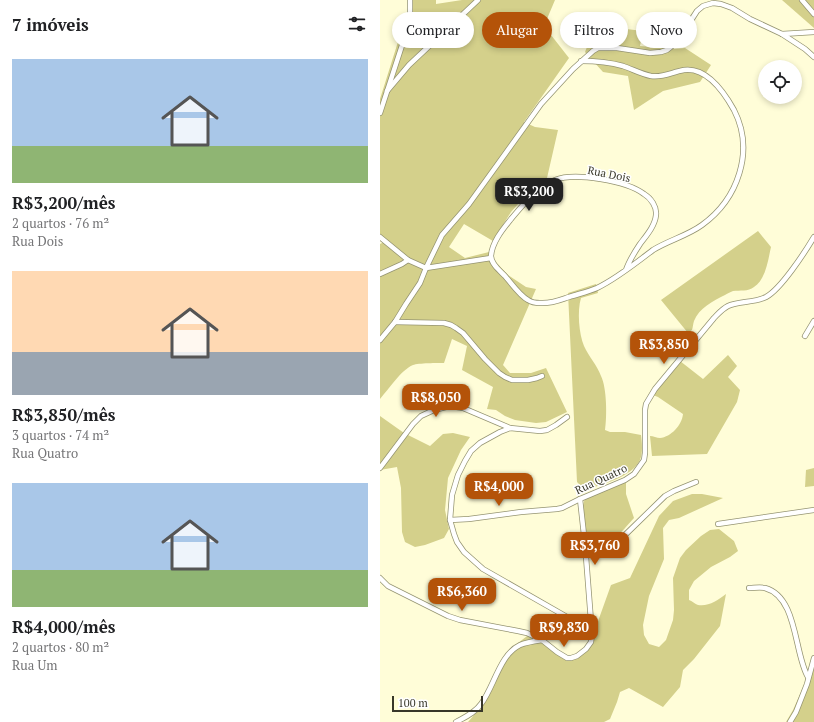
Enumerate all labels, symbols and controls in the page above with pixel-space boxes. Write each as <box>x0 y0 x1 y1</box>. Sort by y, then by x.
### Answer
chip: Comprar <box>392 12 474 48</box>
chip: Alugar <box>482 12 552 48</box>
chip: Filtros <box>560 12 628 48</box>
chip: Novo <box>636 12 697 48</box>
text: 7 imóveis <box>12 13 89 36</box>
icon: filters <box>346 13 368 35</box>
map controls <box>758 60 802 104</box>
button: locate <box>758 60 802 104</box>
icon: home <box>154 85 226 157</box>
street label: Rua Dois <box>586 163 632 185</box>
pin: R$3,200 <box>492 178 566 212</box>
text: R$3,200 <box>504 182 554 200</box>
text: R$3,200/mês <box>12 191 115 214</box>
text: 2 quartos · 76 m² <box>12 214 109 232</box>
text: Rua Dois <box>12 232 63 250</box>
icon: home <box>154 297 226 369</box>
pin: R$3,850 <box>627 331 701 365</box>
text: R$3,850 <box>639 335 689 353</box>
pin: R$8,050 <box>399 384 473 418</box>
text: R$8,050 <box>411 388 461 406</box>
text: R$3,850/mês <box>12 403 115 426</box>
text: 3 quartos · 74 m² <box>12 426 109 444</box>
text: Rua Quatro <box>12 444 78 462</box>
street label: Rua Quatro <box>573 461 629 497</box>
pin: R$4,000 <box>462 473 536 507</box>
text: R$4,000 <box>474 477 524 495</box>
icon: home <box>154 509 226 581</box>
pin: R$3,760 <box>558 532 632 566</box>
text: R$3,760 <box>570 536 620 554</box>
pin: R$6,360 <box>425 578 499 612</box>
text: R$6,360 <box>437 582 487 600</box>
pin: R$9,830 <box>527 614 601 648</box>
text: R$4,000/mês <box>12 615 115 638</box>
text: R$9,830 <box>539 618 589 636</box>
text: 2 quartos · 80 m² <box>12 638 109 656</box>
text: Rua Um <box>12 656 57 674</box>
scale bar <box>392 694 483 713</box>
text: 100 m <box>398 696 428 710</box>

